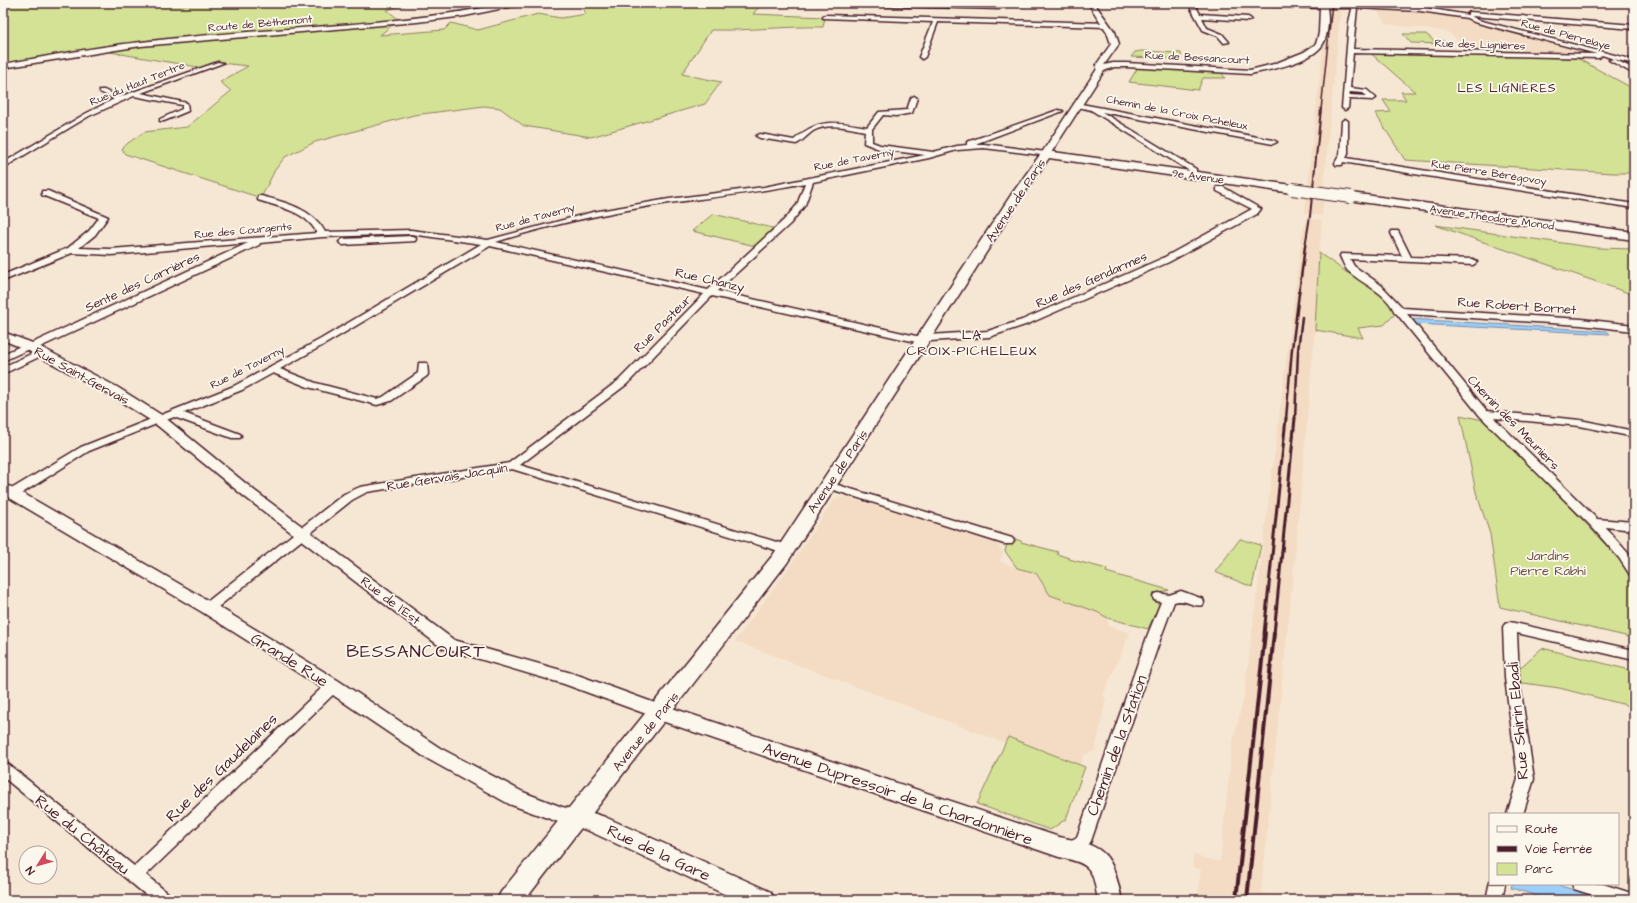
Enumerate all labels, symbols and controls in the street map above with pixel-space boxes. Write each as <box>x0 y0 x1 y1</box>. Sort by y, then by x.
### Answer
street label: Route de Béthemont <box>207 11 313 36</box>
street label: Rue de Pierrelaye <box>1519 15 1612 55</box>
street label: Rue des Lignières <box>1434 35 1526 55</box>
street label: Rue de Bessancourt <box>1144 47 1250 68</box>
street label: Rue du Haut Tertre <box>87 57 187 109</box>
district label: LES LIGNIÈRES <box>1457 80 1557 97</box>
street label: Chemin de la Croix Picheleux <box>1105 91 1250 134</box>
street label: Rue de Taverny <box>813 144 896 176</box>
street label: Avenue de Paris <box>981 155 1051 246</box>
street label: Rue Pierre Bérégovoy <box>1430 156 1548 190</box>
street label: 9e Avenue <box>1171 165 1225 188</box>
street label: Rue de Taverny <box>494 200 577 236</box>
street label: Avenue Théodore Monod <box>1429 201 1555 234</box>
street label: Rue des Courgents <box>194 219 293 243</box>
street label: Sente des Carrières <box>82 247 203 316</box>
street label: Rue des Gendarmes <box>1033 247 1150 313</box>
street label: Rue Chanzy <box>673 263 746 298</box>
street label: Rue Pasteur <box>630 291 696 357</box>
street label: Rue Robert Bornet <box>1457 293 1578 319</box>
district label: LA CROIX-PICHELEUX <box>906 325 1038 361</box>
street label: Rue Saint-Gervais <box>31 342 133 410</box>
street label: Rue de Taverny <box>208 342 287 394</box>
street label: Chemin des Meuniers <box>1463 371 1564 474</box>
street label: Avenue de Paris <box>803 426 873 517</box>
street label: Rue Gervais Jacquin <box>386 458 509 495</box>
park label: Jardins Pierre Rabhi <box>1510 547 1586 580</box>
street label: Rue de l'Est <box>357 572 425 630</box>
street label: Grande Rue <box>247 627 333 693</box>
district label: BESSANCOURT <box>346 639 486 664</box>
street label: Rue Shirin Ebadi <box>1502 661 1534 781</box>
street label: Chemin de la Station <box>1081 672 1153 819</box>
street label: Avenue de Paris <box>608 688 684 775</box>
street label: Rue des Gaudelaines <box>161 708 283 827</box>
street label: Avenue Dupressoir de la Chardonnière <box>760 737 1036 851</box>
street label: Rue du Château <box>30 790 134 880</box>
legend <box>1489 813 1619 885</box>
street label: Rue de la Gare <box>603 819 714 887</box>
text: Route <box>1525 821 1558 838</box>
text: Voie ferrée <box>1525 841 1593 858</box>
north arrow <box>18 845 58 885</box>
text: Parc <box>1525 861 1553 878</box>
text: N <box>22 863 38 878</box>

